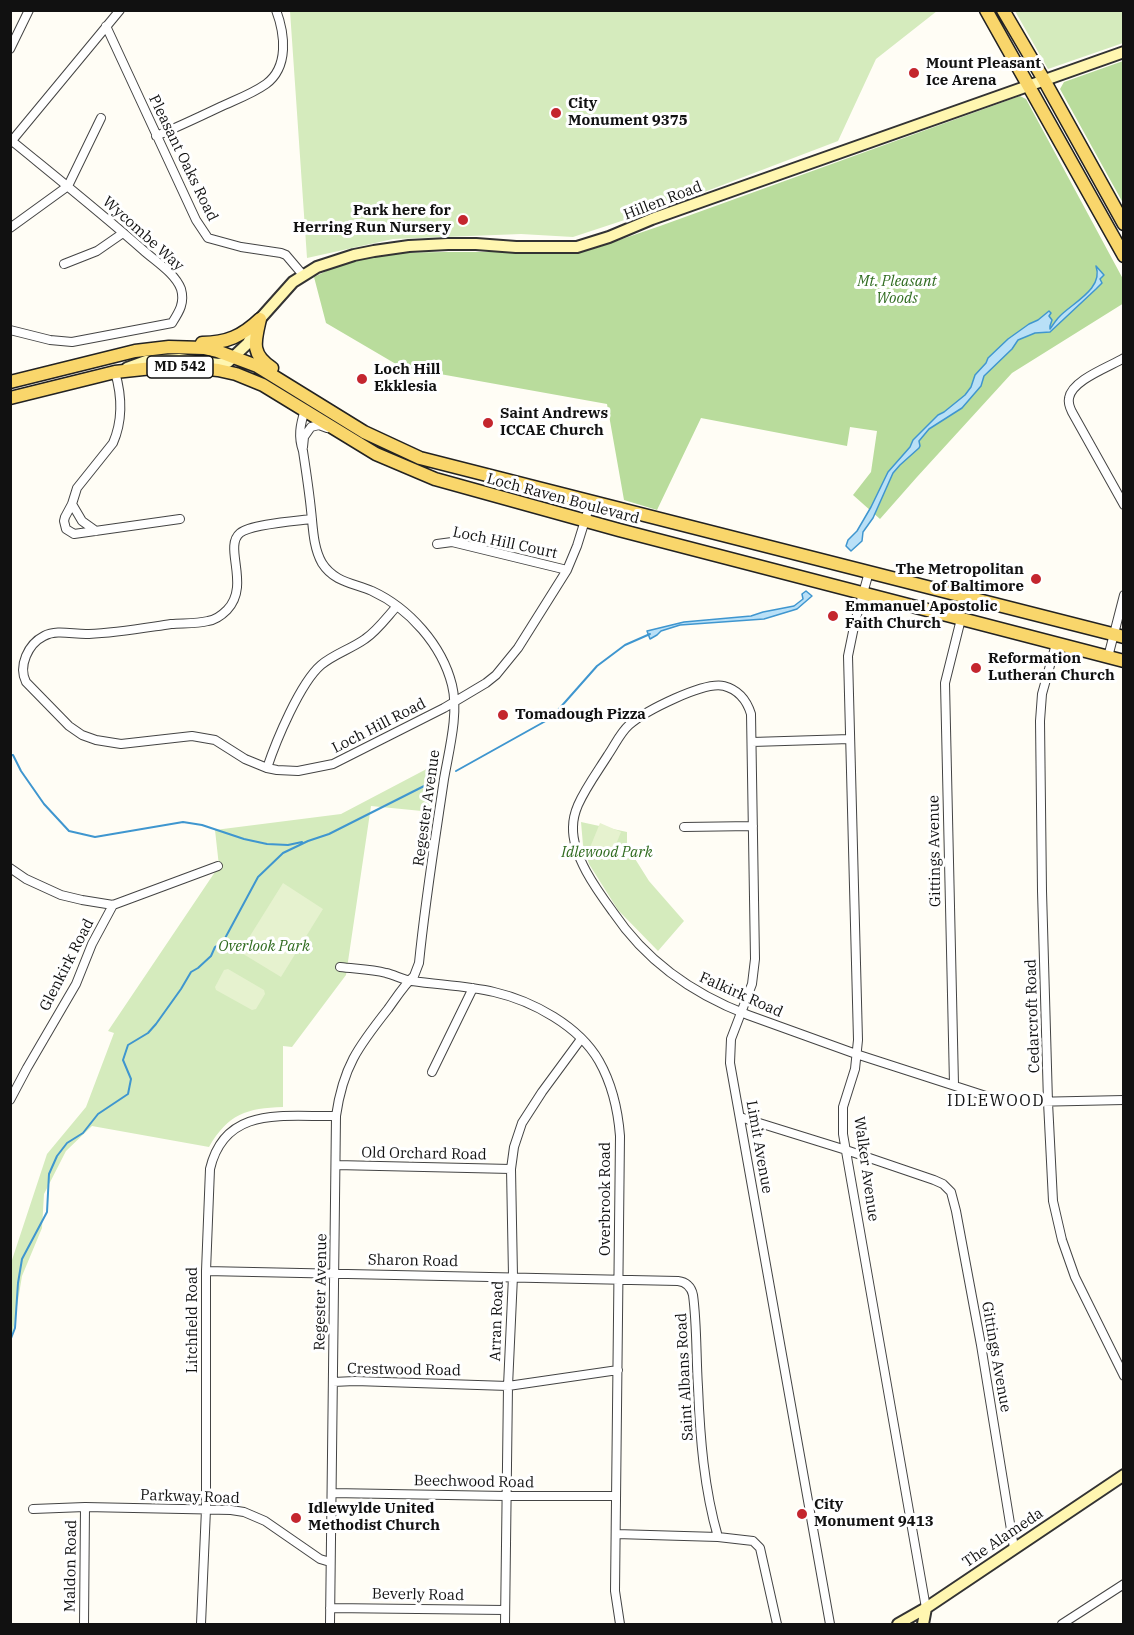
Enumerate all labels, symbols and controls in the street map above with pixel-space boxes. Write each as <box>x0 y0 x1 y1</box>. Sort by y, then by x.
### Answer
place label: Mount Pleasant Ice Arena <box>926 55 1041 90</box>
marker: Mount Pleasant Ice Arena <box>907 66 921 80</box>
street label: Pleasant Oaks Road <box>145 92 221 224</box>
place label: City Monument 9375 <box>568 95 688 130</box>
marker: City Monument 9375 <box>549 106 563 120</box>
street label: Hillen Road <box>621 178 705 224</box>
street label: Wycombe Way <box>99 193 187 275</box>
place label: Park here for Herring Run Nursery <box>293 202 451 237</box>
marker: Park here for Herring Run Nursery <box>456 213 470 227</box>
park label: Mt. Pleasant Woods <box>857 273 937 308</box>
road number: MD 542 <box>147 356 213 378</box>
place label: Loch Hill Ekklesia <box>374 361 440 396</box>
marker: Loch Hill Ekklesia <box>355 372 369 386</box>
place label: Saint Andrews ICCAE Church <box>500 405 608 440</box>
marker: Saint Andrews ICCAE Church <box>481 416 495 430</box>
street label: Loch Raven Boulevard <box>485 470 641 528</box>
street label: Loch Hill Court <box>451 523 559 563</box>
place label: The Metropolitan of Baltimore <box>896 561 1024 596</box>
marker: The Metropolitan of Baltimore <box>1029 572 1043 586</box>
place label: Emmanuel Apostolic Faith Church <box>845 598 997 633</box>
marker: Emmanuel Apostolic Faith Church <box>826 609 840 623</box>
place label: Reformation Lutheran Church <box>988 650 1115 685</box>
marker: Reformation Lutheran Church <box>969 661 983 675</box>
street label: Loch Hill Road <box>329 695 429 757</box>
place label: Tomadough Pizza <box>515 706 646 724</box>
marker: Tomadough Pizza <box>496 708 510 722</box>
street label: Regester Avenue <box>410 749 444 867</box>
street label: Gittings Avenue <box>925 795 945 907</box>
park label: Idlewood Park <box>561 844 653 862</box>
street label: Glenkirk Road <box>36 916 98 1014</box>
park label: Overlook Park <box>218 938 310 956</box>
street label: Cedarcroft Road <box>1022 959 1044 1073</box>
street label: Falkirk Road <box>696 969 786 1021</box>
district label: IDLEWOOD <box>947 1091 1045 1111</box>
street label: Limit Avenue <box>742 1099 776 1195</box>
street label: Walker Avenue <box>850 1115 882 1223</box>
street label: Overbrook Road <box>597 1142 615 1256</box>
street label: Old Orchard Road <box>361 1144 487 1164</box>
street label: Regester Avenue <box>311 1233 331 1351</box>
street label: Sharon Road <box>368 1251 458 1271</box>
street label: Litchfield Road <box>184 1267 202 1373</box>
street label: Arran Road <box>487 1280 507 1362</box>
street label: Gittings Avenue <box>977 1300 1015 1414</box>
street label: Saint Albans Road <box>673 1313 697 1441</box>
street label: Crestwood Road <box>347 1360 461 1380</box>
street label: Beechwood Road <box>414 1472 534 1492</box>
street label: Parkway Road <box>140 1486 240 1508</box>
place label: City Monument 9413 <box>814 1496 934 1531</box>
place label: Idlewylde United Methodist Church <box>308 1500 440 1535</box>
street label: The Alameda <box>959 1504 1047 1572</box>
marker: City Monument 9413 <box>795 1507 809 1521</box>
marker: Idlewylde United Methodist Church <box>289 1511 303 1525</box>
street label: Maldon Road <box>61 1520 81 1612</box>
street label: Beverly Road <box>372 1585 464 1605</box>

